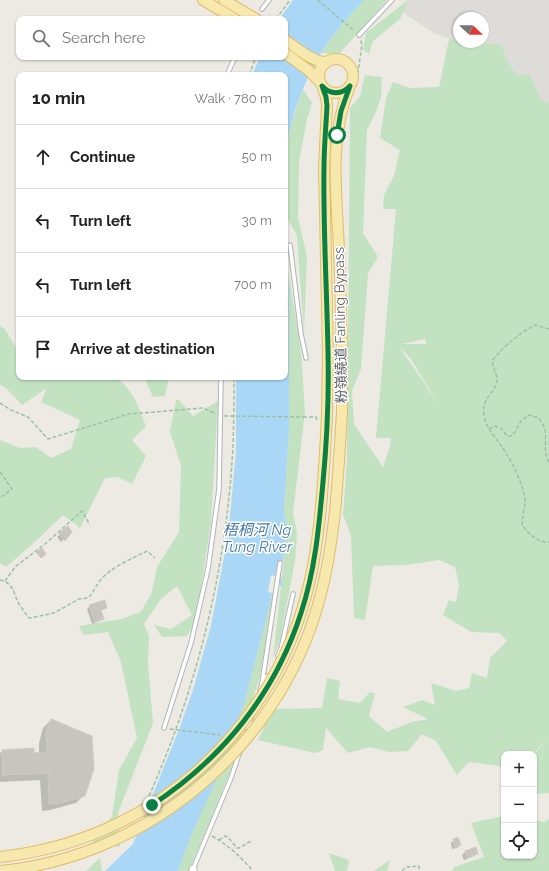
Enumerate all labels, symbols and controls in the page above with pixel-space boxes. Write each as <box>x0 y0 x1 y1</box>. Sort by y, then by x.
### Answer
north arrow <box>453 12 489 48</box>
search box <box>16 16 288 60</box>
icon: search <box>30 27 52 49</box>
text: Search here <box>62 29 145 47</box>
text: 10 min <box>32 88 85 108</box>
text: Walk · 780 m <box>195 91 272 106</box>
route start <box>328 126 346 144</box>
icon: ahead <box>32 146 54 168</box>
text: Continue <box>70 148 135 166</box>
text: 50 m <box>242 149 272 164</box>
icon: left <box>32 210 54 232</box>
text: Turn left <box>70 212 131 230</box>
text: 30 m <box>242 213 272 228</box>
street label: 粉嶺繞道 Fanling Bypass <box>331 246 349 403</box>
icon: left <box>32 274 54 296</box>
text: Turn left <box>70 276 131 294</box>
text: 700 m <box>234 277 272 292</box>
icon: arrive <box>32 338 54 360</box>
text: Arrive at destination <box>70 340 215 358</box>
water label: 梧桐河 Ng Tung River <box>222 521 293 556</box>
map controls <box>501 751 537 859</box>
button: + <box>501 751 537 787</box>
button: − <box>501 787 537 823</box>
route end <box>143 796 161 814</box>
button: locate <box>501 823 537 859</box>

